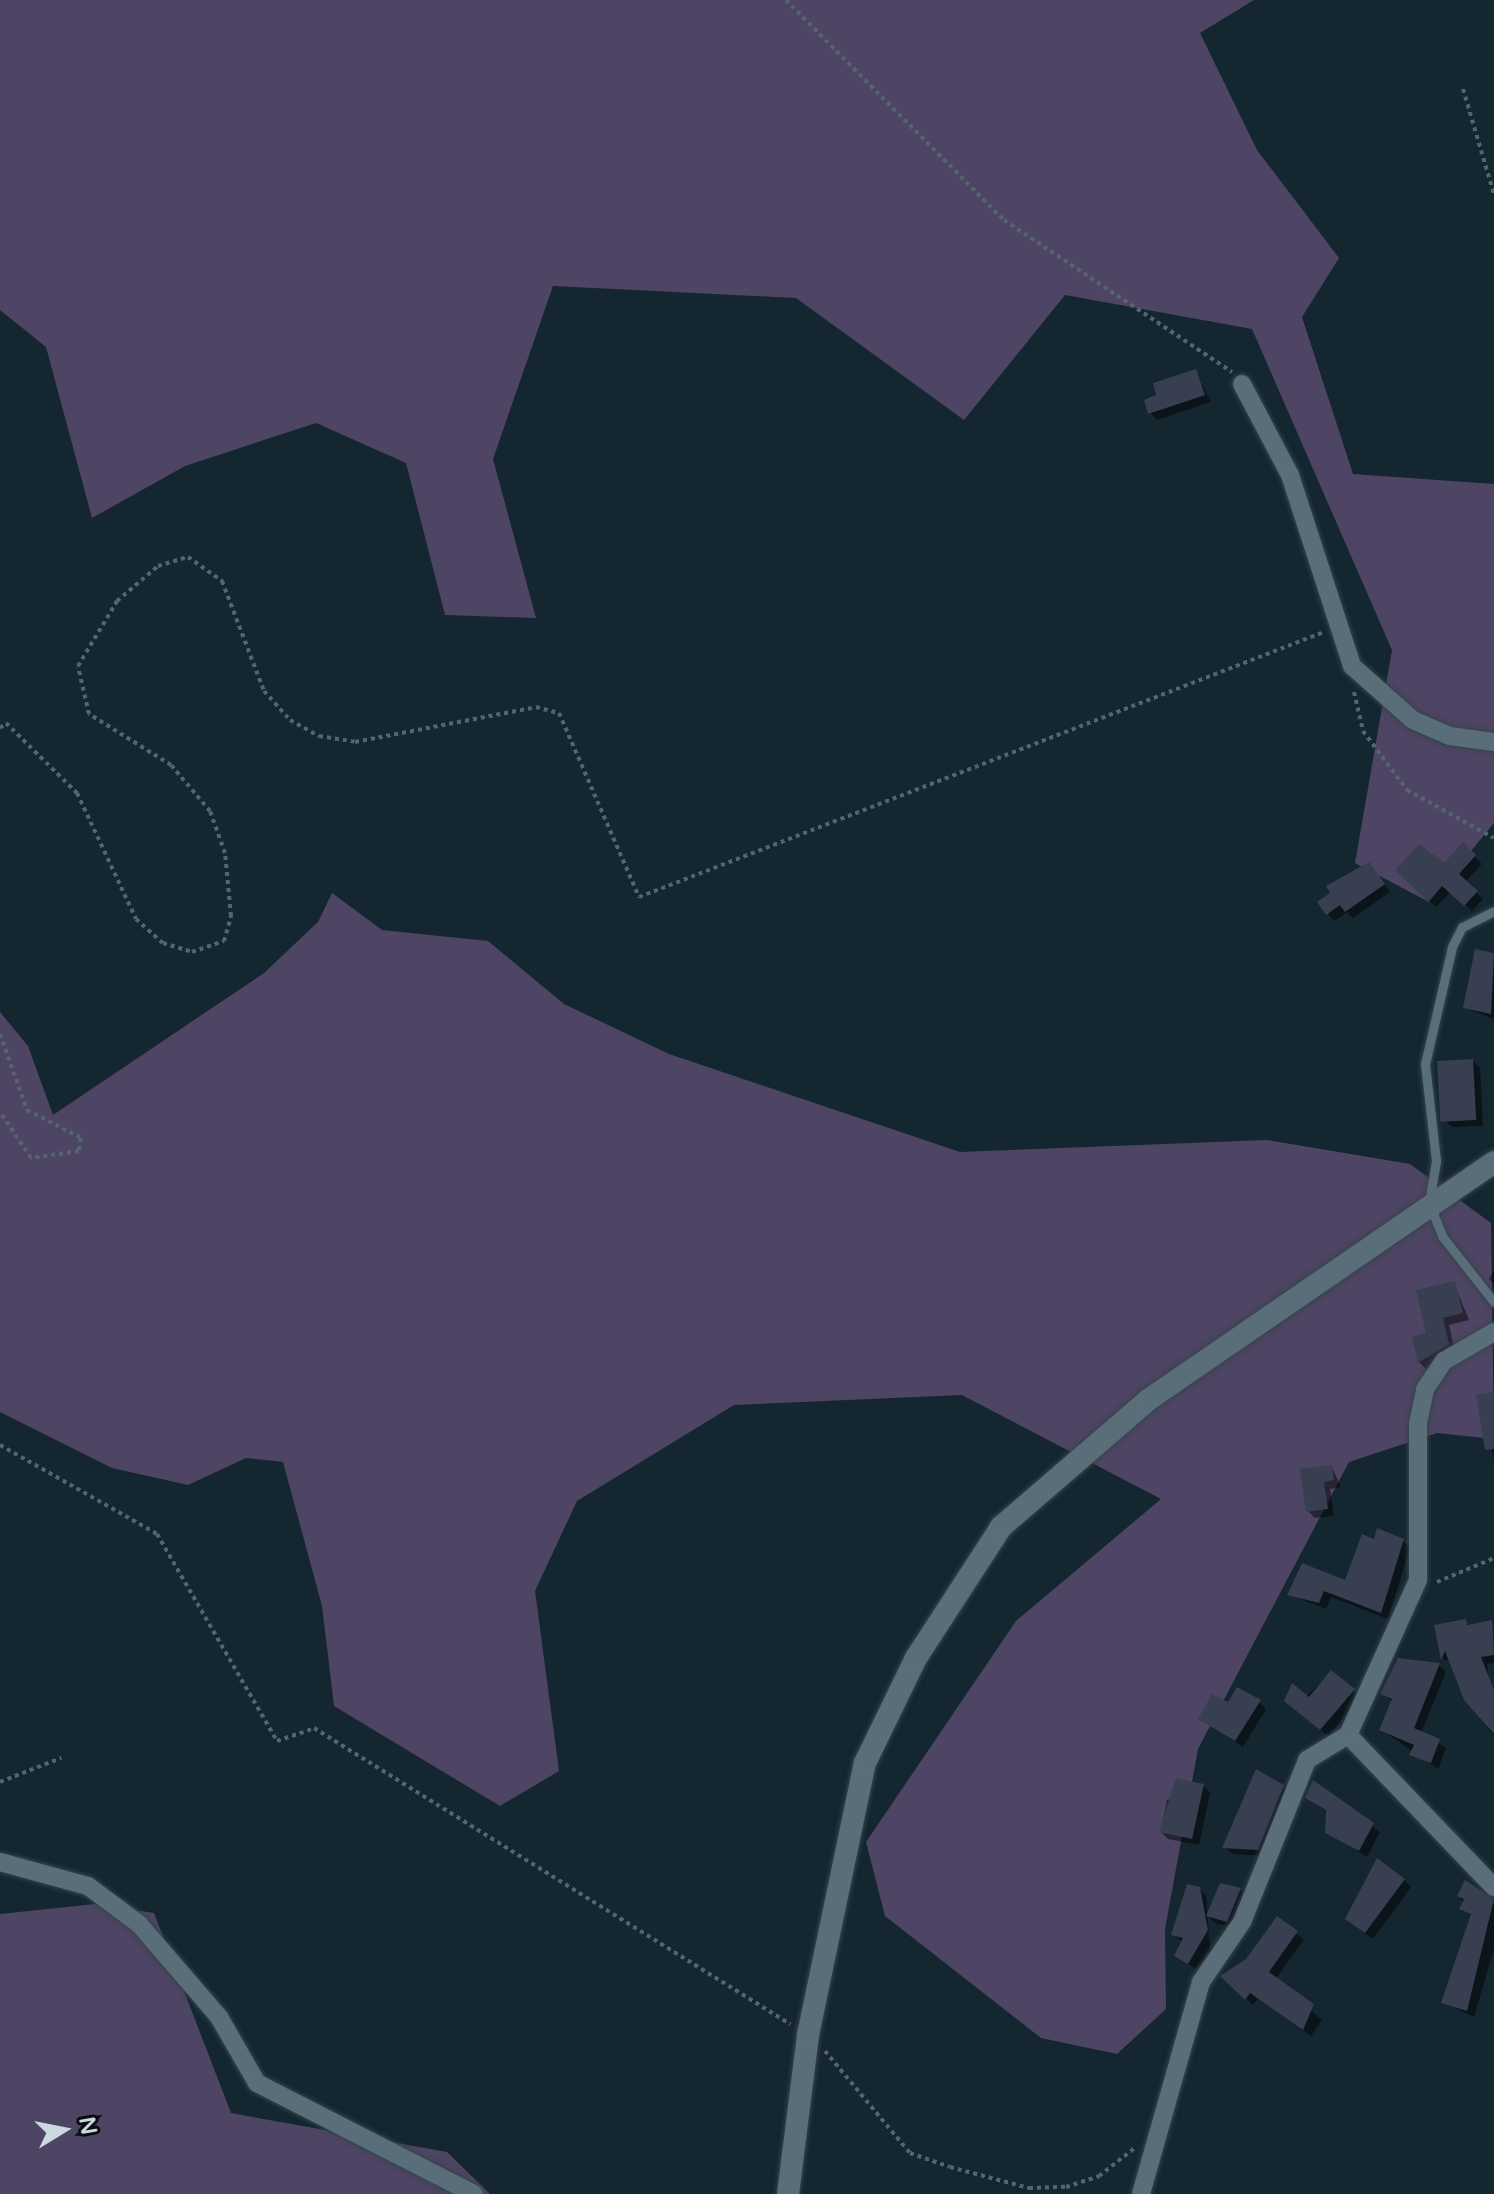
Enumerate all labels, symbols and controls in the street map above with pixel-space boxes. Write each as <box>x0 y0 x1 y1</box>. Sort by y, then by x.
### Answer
north arrow <box>24 2090 104 2170</box>
text: N <box>73 2115 102 2137</box>

